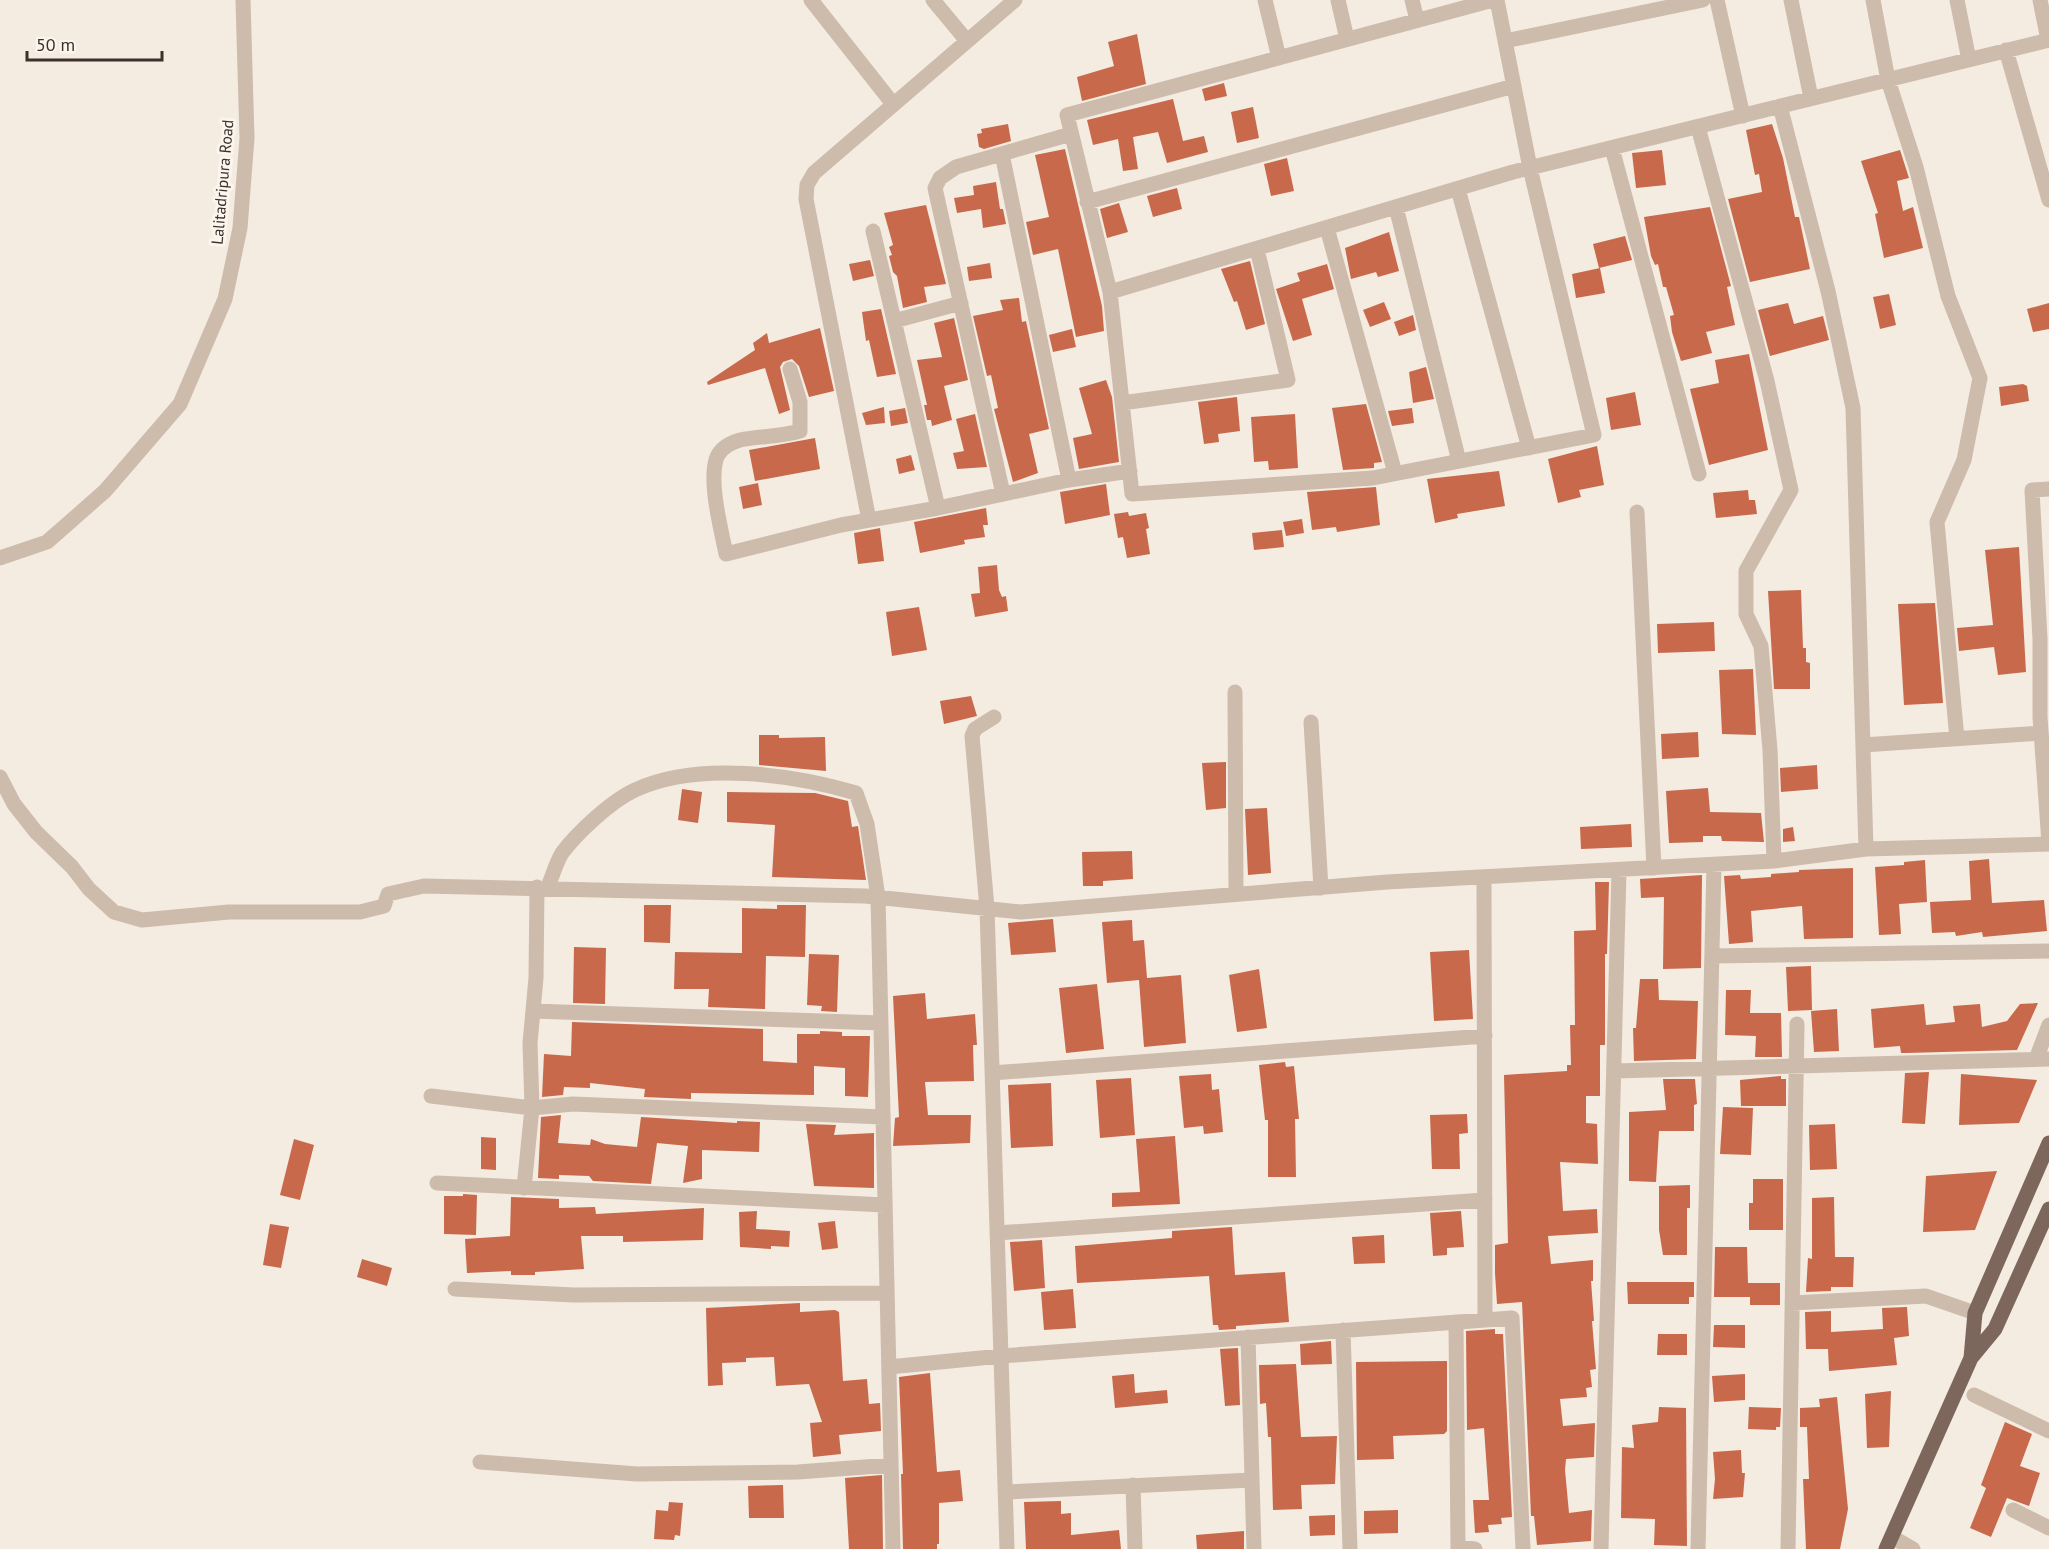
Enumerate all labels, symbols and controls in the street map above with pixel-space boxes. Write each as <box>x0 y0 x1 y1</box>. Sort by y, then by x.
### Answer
scale bar <box>27 24 162 62</box>
text: 50 m <box>36 33 75 56</box>
street label: Lalitadripura Road <box>207 119 237 245</box>

